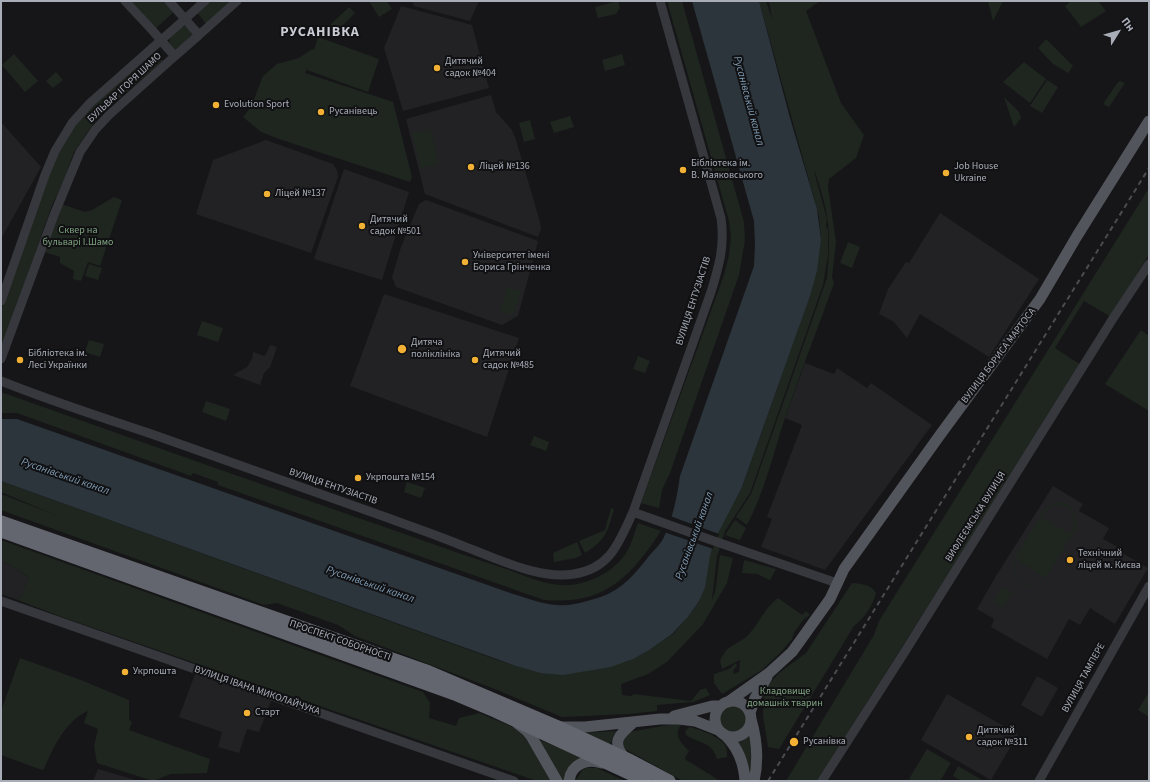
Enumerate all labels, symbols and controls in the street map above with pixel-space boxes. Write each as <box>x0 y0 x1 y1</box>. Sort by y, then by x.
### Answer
north arrow <box>1098 12 1138 52</box>
text: Пн <box>1118 14 1138 34</box>
district label: РУСАНІВКА <box>280 25 360 41</box>
street label: БУЛЬВАР ІГОРЯ ШАМО <box>85 51 165 125</box>
water label: Русанівський канал <box>730 55 766 147</box>
place label: Дитячий садок №404 <box>445 56 496 80</box>
marker: Дитячий садок №404 <box>432 63 442 73</box>
place label: Evolution Sport <box>224 99 289 111</box>
marker: Evolution Sport <box>211 100 221 110</box>
place label: Русанівець <box>329 106 377 118</box>
marker: Русанівець <box>316 107 326 117</box>
place label: Бібліотека ім. В. Маяковського <box>691 158 763 182</box>
place label: Ліцей №136 <box>479 161 530 173</box>
place label: Job House Ukraine <box>954 161 998 184</box>
marker: Ліцей №136 <box>466 162 476 172</box>
marker: Бібліотека ім. В. Маяковського <box>678 165 688 175</box>
marker: Job House Ukraine <box>941 168 951 178</box>
place label: Ліцей №137 <box>275 188 326 200</box>
marker: Ліцей №137 <box>262 189 272 199</box>
place label: Дитячий садок №501 <box>370 214 421 238</box>
marker: Дитячий садок №501 <box>357 221 367 231</box>
park label: Сквер на бульварі І.Шамо <box>43 225 113 248</box>
place label: Університет імені Бориса Грінченка <box>473 250 551 274</box>
street label: ВУЛИЦЯ ЕНТУЗІАСТІВ <box>674 255 714 347</box>
marker: Університет імені Бориса Грінченка <box>460 257 470 267</box>
street label: ВУЛИЦЯ БОРИСА МАРТОСА <box>959 306 1039 406</box>
place label: Дитяча поліклініка <box>411 337 460 360</box>
marker: Дитяча поліклініка <box>396 343 408 355</box>
place label: Бібліотека ім. Лесі Українки <box>28 348 87 372</box>
place label: Дитячий садок №485 <box>483 348 534 372</box>
marker: Бібліотека ім. Лесі Українки <box>15 355 25 365</box>
marker: Дитячий садок №485 <box>470 355 480 365</box>
water label: Русанівський канал <box>19 456 111 498</box>
street label: ВУЛИЦЯ ЕНТУЗІАСТІВ <box>287 466 379 508</box>
street label: ВИФЛЕЄМСЬКА ВУЛИЦЯ <box>943 470 1009 564</box>
place label: Укрпошта №154 <box>366 472 435 484</box>
marker: Укрпошта №154 <box>353 473 363 483</box>
water label: Русанівський канал <box>673 490 717 582</box>
place label: Технічний ліцей м. Києва <box>1078 548 1141 572</box>
marker: Технічний ліцей м. Києва <box>1065 555 1075 565</box>
water label: Русанівський канал <box>324 564 416 606</box>
street label: ПРОСПЕКТ СОБОРНОСТІ <box>288 618 392 664</box>
street label: ВУЛИЦЯ ТАМПЕРЕ <box>1060 641 1108 715</box>
street label: ВУЛИЦЯ ІВАНА МИКОЛАЙЧУКА <box>193 664 321 718</box>
place label: Укрпошта <box>133 666 176 678</box>
marker: Укрпошта <box>120 667 130 677</box>
park label: Кладовище домашніх тварин <box>747 686 823 710</box>
place label: Старт <box>255 707 280 719</box>
marker: Старт <box>242 708 252 718</box>
place label: Дитячий садок №311 <box>977 725 1028 748</box>
marker: Дитячий садок №311 <box>964 732 974 742</box>
marker: Русанівка <box>788 736 800 748</box>
place label: Русанівка <box>803 736 846 748</box>

